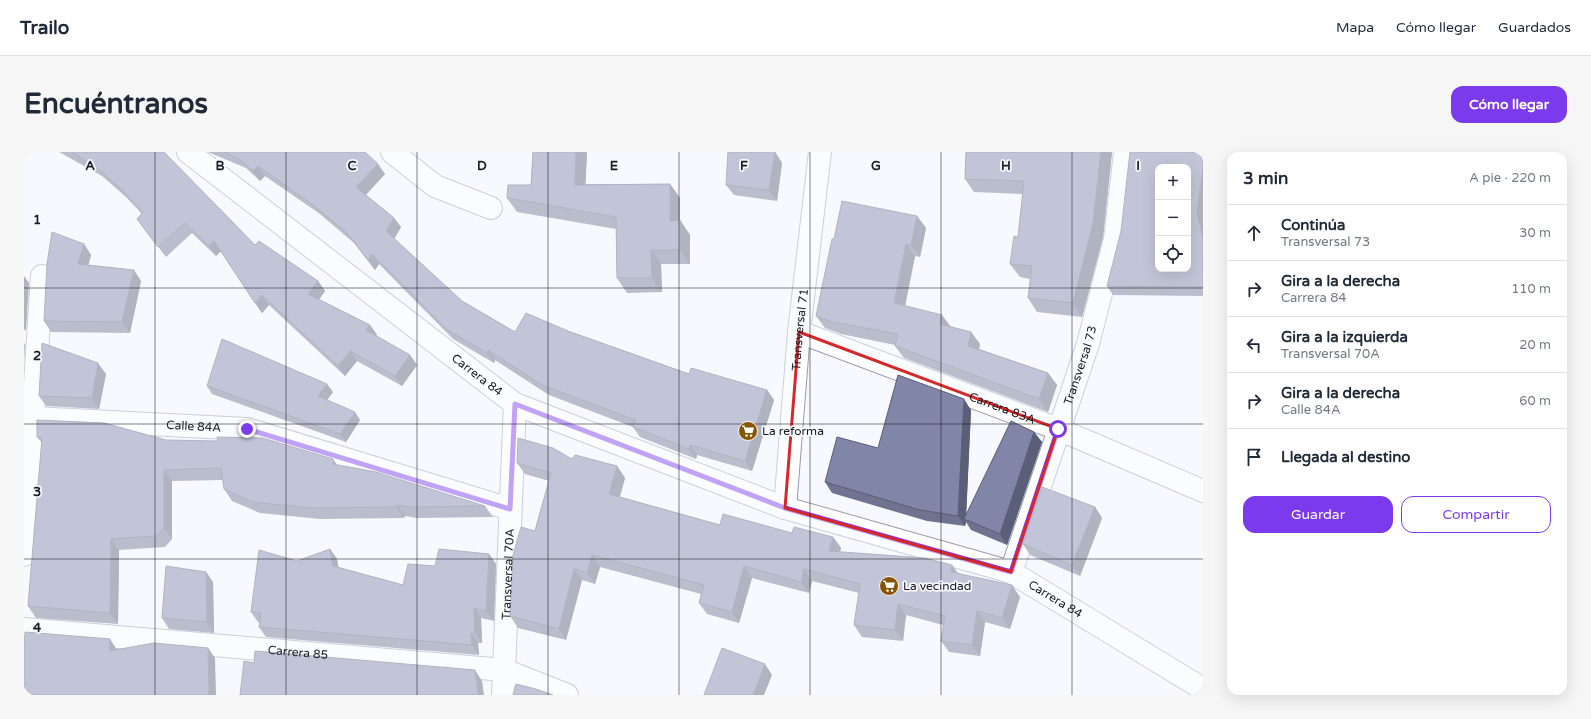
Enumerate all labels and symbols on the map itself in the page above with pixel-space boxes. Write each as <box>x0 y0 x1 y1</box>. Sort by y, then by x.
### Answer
text: A <box>85 158 95 174</box>
text: B <box>215 158 225 174</box>
text: C <box>347 158 357 174</box>
text: D <box>477 158 487 174</box>
text: E <box>610 158 618 174</box>
text: F <box>740 158 748 174</box>
text: G <box>871 158 881 174</box>
text: H <box>1001 158 1011 174</box>
text: I <box>1136 158 1140 174</box>
text: 1 <box>33 212 41 228</box>
street label: Transversal 71 <box>789 288 811 371</box>
street label: Transversal 73 <box>1061 324 1099 407</box>
text: 2 <box>33 348 41 364</box>
street label: Carrera 84 <box>449 351 506 399</box>
street label: Carrera 83A <box>967 389 1037 427</box>
street label: Calle 84A <box>166 418 222 435</box>
route end <box>238 420 256 438</box>
supermarket icon: La reforma <box>737 420 759 442</box>
route start <box>1049 420 1067 438</box>
place label: La reforma <box>762 424 824 438</box>
text: 3 <box>33 484 41 500</box>
street label: Transversal 70A <box>499 528 517 620</box>
supermarket icon: La vecindad <box>878 575 900 597</box>
street label: Carrera 84 <box>1026 577 1085 621</box>
place label: La vecindad <box>903 579 971 593</box>
text: 4 <box>33 620 42 636</box>
street label: Carrera 85 <box>267 643 329 662</box>

